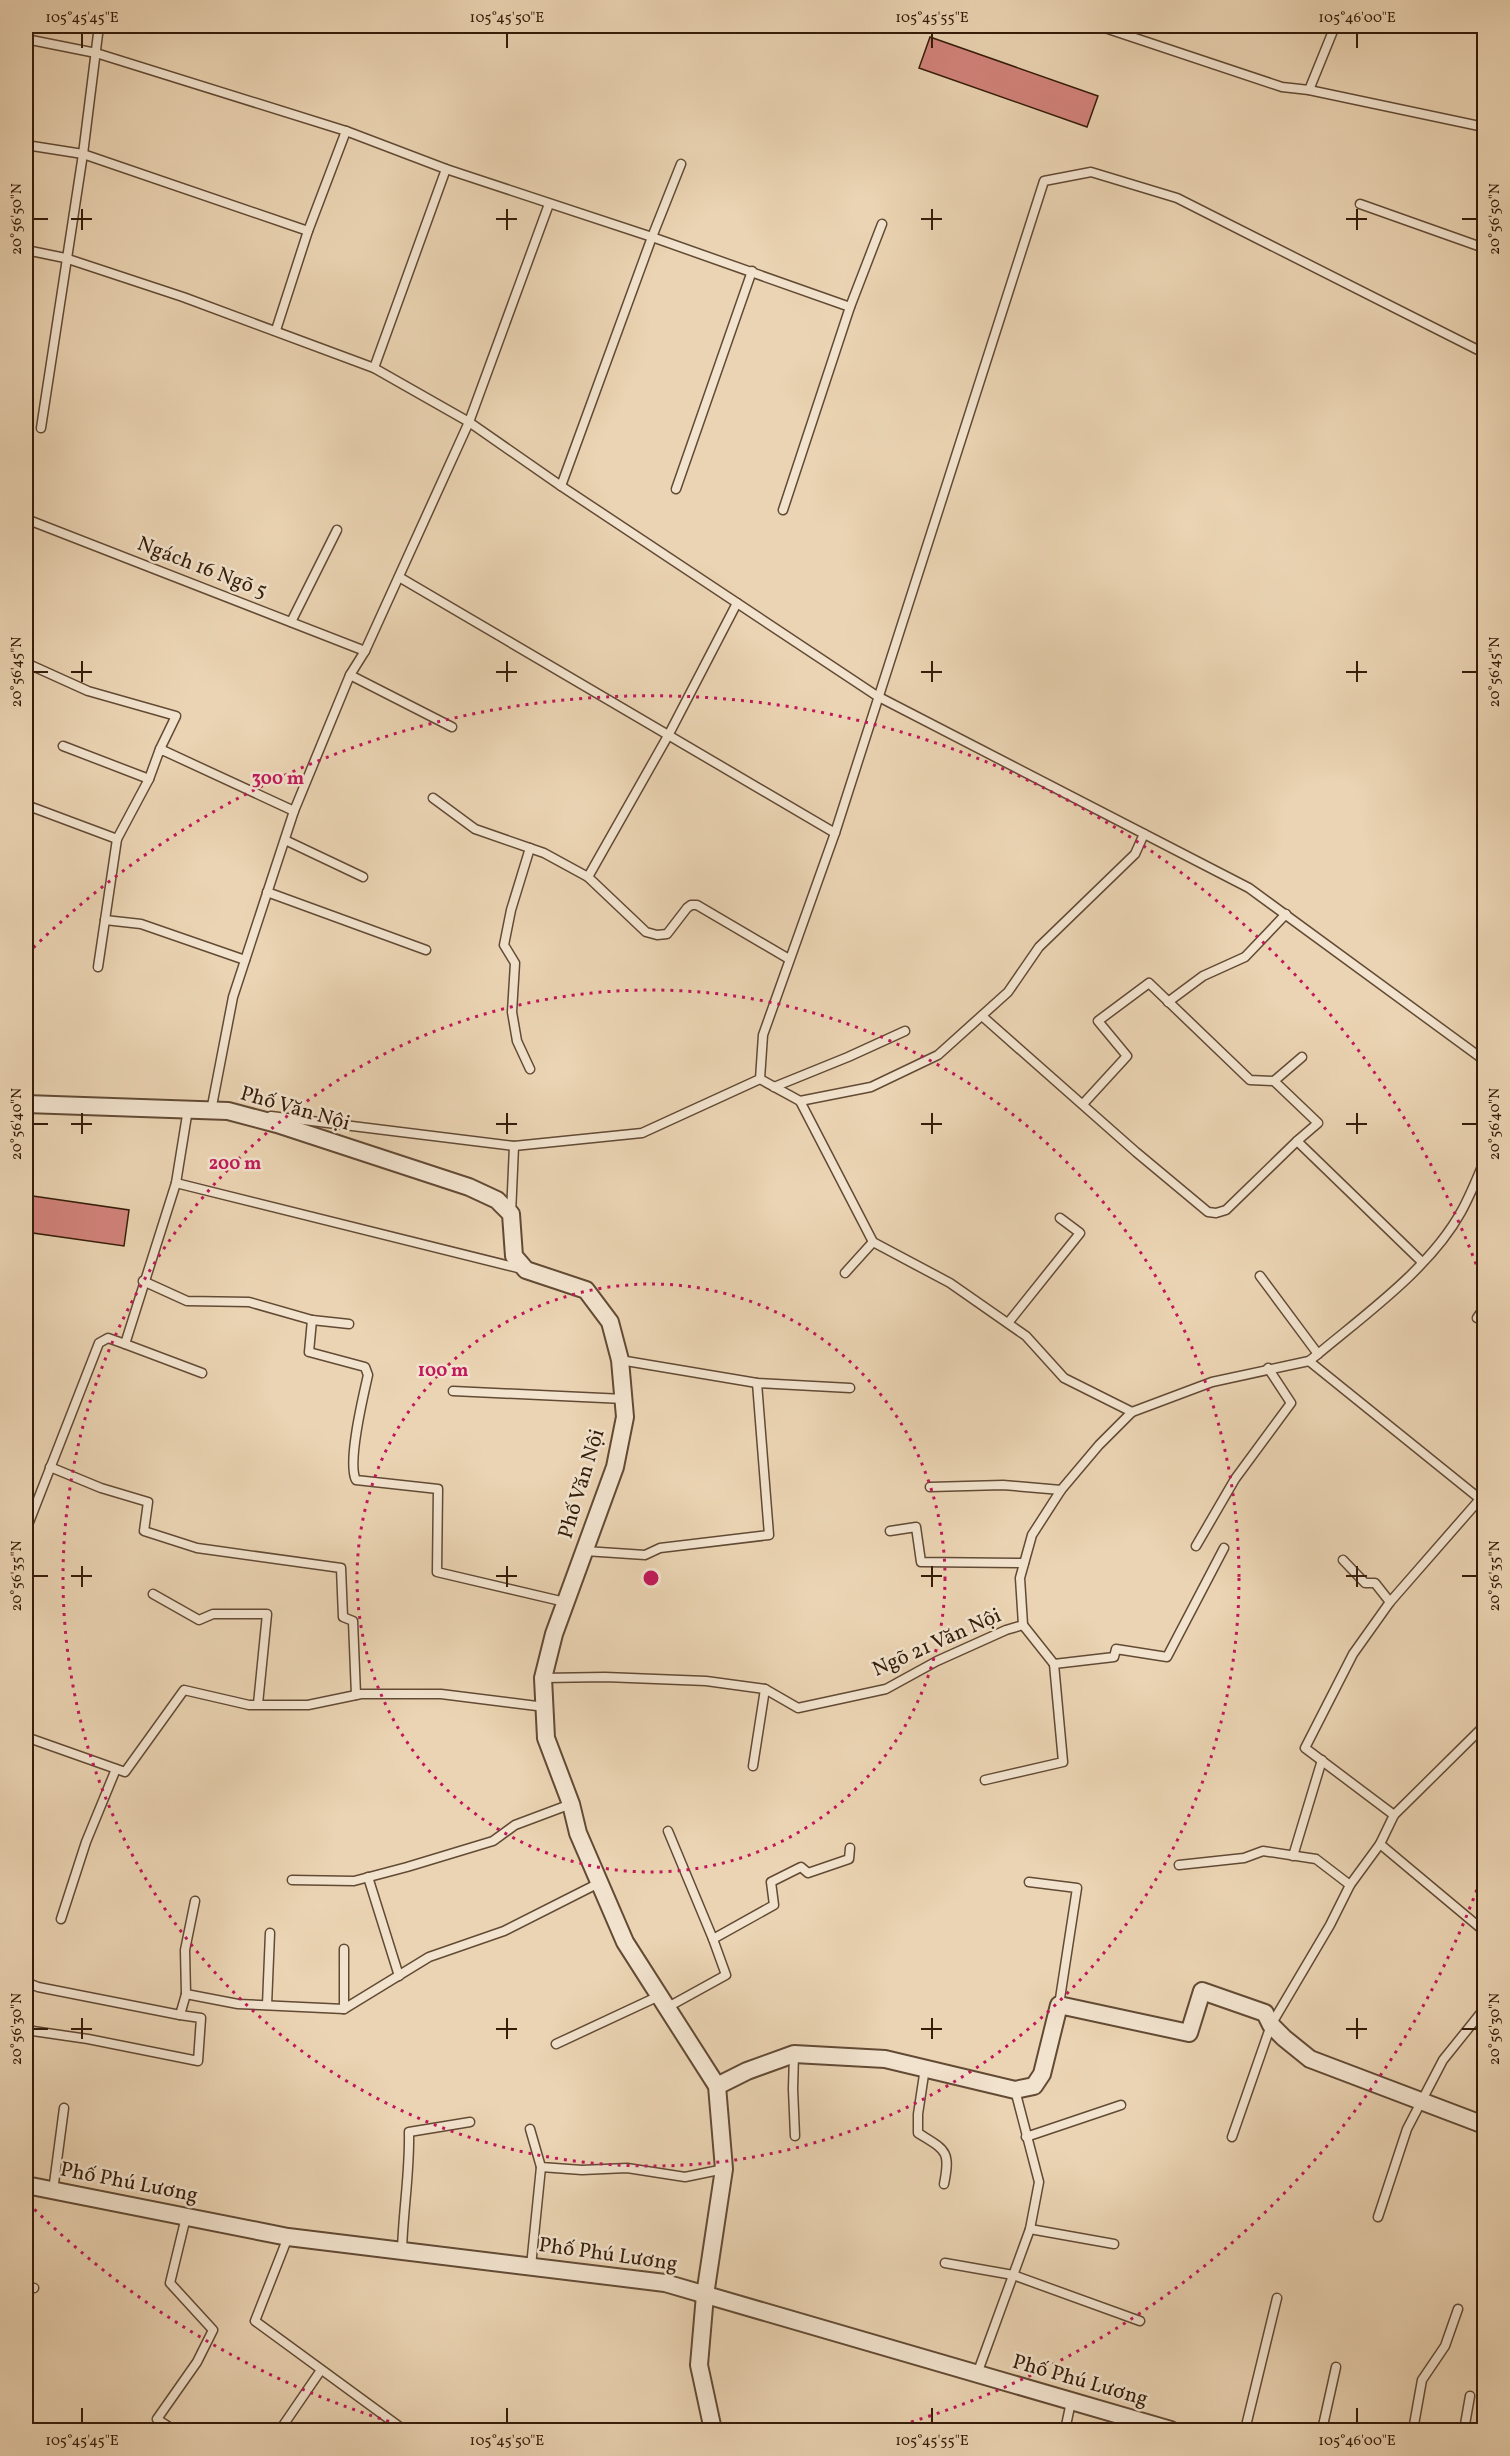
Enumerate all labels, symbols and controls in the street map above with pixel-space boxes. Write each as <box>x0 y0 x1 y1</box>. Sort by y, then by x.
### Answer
text: 105°45'45"E <box>45 8 119 29</box>
text: 105°45'50"E <box>470 8 544 29</box>
text: 105°45'55"E <box>895 8 969 29</box>
text: 105°46'00"E <box>1318 8 1396 29</box>
text: 20°56'50"N <box>7 183 28 255</box>
text: 20°56'50"N <box>1485 183 1506 255</box>
street label: Ngách 16 Ngõ 5 <box>133 530 271 606</box>
text: 20°56'45"N <box>7 637 28 707</box>
text: 20°56'45"N <box>1485 637 1506 707</box>
text: 300 m <box>252 767 304 792</box>
street label: Phố Văn Nội <box>237 1079 353 1139</box>
text: 20°56'40"N <box>7 1088 28 1160</box>
text: 20°56'40"N <box>1485 1088 1506 1160</box>
text: 200 m <box>209 1152 261 1177</box>
text: 100 m <box>418 1359 468 1384</box>
street label: Phố Văn Nội <box>552 1426 612 1542</box>
text: 20°56'35"N <box>7 1540 28 1612</box>
text: 20°56'35"N <box>1485 1540 1506 1612</box>
centre of rings <box>641 1568 661 1588</box>
street label: Ngõ 21 Văn Nội <box>868 1602 1006 1684</box>
text: 20°56'30"N <box>7 1993 28 2065</box>
text: 20°56'30"N <box>1485 1993 1506 2065</box>
street label: Phố Phú Lương <box>58 2155 200 2211</box>
street label: Phố Phú Lương <box>537 2231 679 2279</box>
street label: Phố Phú Lương <box>1009 2348 1151 2414</box>
text: 105°45'45"E <box>45 2431 119 2452</box>
text: 105°45'50"E <box>470 2431 544 2452</box>
text: 105°45'55"E <box>895 2431 969 2452</box>
text: 105°46'00"E <box>1318 2431 1396 2452</box>

